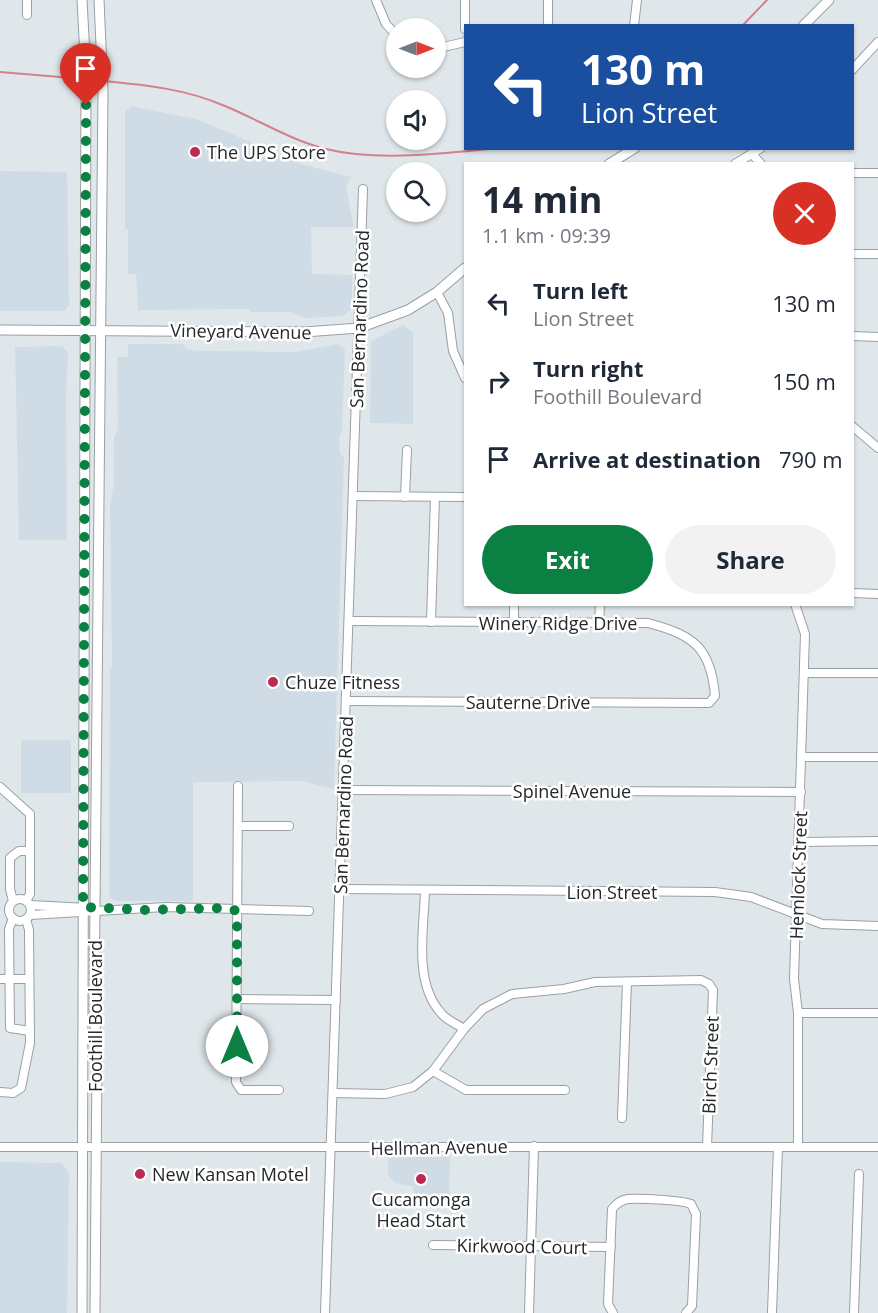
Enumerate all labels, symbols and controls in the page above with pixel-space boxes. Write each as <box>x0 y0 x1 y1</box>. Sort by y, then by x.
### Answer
north arrow <box>386 18 446 78</box>
map controls <box>386 18 446 222</box>
text: 130 m <box>581 40 705 97</box>
pin <box>60 43 111 105</box>
icon: left <box>482 48 560 126</box>
icon: arrive <box>69 52 102 85</box>
button: sound <box>386 90 446 150</box>
text: Lion Street <box>581 94 717 131</box>
place label: The UPS Store <box>207 140 326 164</box>
marker: The UPS Store <box>188 145 202 159</box>
button: search <box>386 162 446 222</box>
text: 14 min <box>482 175 603 224</box>
button: close <box>773 182 836 245</box>
text: 1.1 km · 09:39 <box>482 222 611 249</box>
street label: San Bernardino Road <box>344 230 374 408</box>
text: Turn left <box>533 275 628 305</box>
icon: left <box>482 287 515 320</box>
text: 130 m <box>772 288 836 318</box>
text: Lion Street <box>533 305 634 332</box>
street label: Vineyard Avenue <box>170 318 312 344</box>
text: Turn right <box>533 353 644 383</box>
icon: right <box>482 365 515 398</box>
text: 150 m <box>772 366 836 396</box>
text: Foothill Boulevard <box>533 383 702 410</box>
icon: arrive <box>482 443 515 476</box>
text: Arrive at destination <box>533 444 761 474</box>
text: 790 m <box>779 444 843 474</box>
button: Exit <box>482 525 653 594</box>
button: Share <box>665 525 836 594</box>
street label: Winery Ridge Drive <box>479 611 637 635</box>
place label: Chuze Fitness <box>285 670 400 694</box>
marker: Chuze Fitness <box>266 675 280 689</box>
street label: Sauterne Drive <box>466 690 590 714</box>
street label: San Bernardino Road <box>328 716 358 894</box>
street label: Spinel Avenue <box>513 779 631 803</box>
street label: Hemlock Street <box>784 810 812 940</box>
street label: Lion Street <box>567 880 657 904</box>
street label: Foothill Boulevard <box>83 940 107 1092</box>
position arrow <box>205 1014 269 1078</box>
street label: Birch Street <box>696 1016 724 1114</box>
street label: Hellman Avenue <box>370 1134 508 1160</box>
place label: New Kansan Motel <box>152 1162 309 1186</box>
marker: New Kansan Motel <box>133 1167 147 1181</box>
marker: Cucamonga Head Start <box>414 1172 428 1186</box>
place label: Cucamonga Head Start <box>371 1187 471 1232</box>
street label: Kirkwood Court <box>456 1233 588 1259</box>

